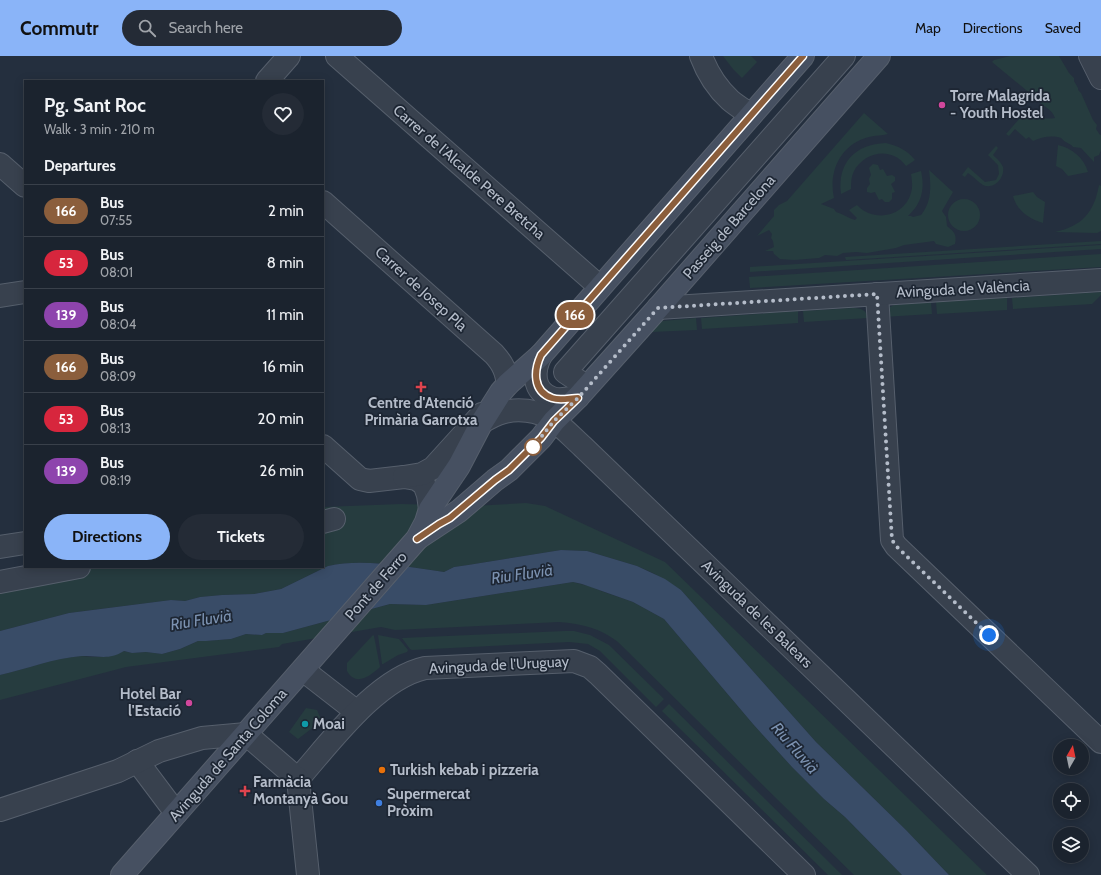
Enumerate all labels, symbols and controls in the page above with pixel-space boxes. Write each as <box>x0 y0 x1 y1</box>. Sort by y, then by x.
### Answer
search box <box>122 10 402 46</box>
text: Commutr <box>20 17 98 40</box>
icon: search <box>136 17 158 39</box>
text: Search here <box>168 19 243 37</box>
text: Map <box>915 19 941 37</box>
text: Directions <box>963 19 1023 37</box>
text: Saved <box>1045 19 1081 37</box>
place label: Torre Malagrida - Youth Hostel <box>950 87 1051 122</box>
button: heart <box>262 93 304 135</box>
text: Pg. Sant Roc <box>44 94 146 117</box>
marker: Torre Malagrida - Youth Hostel <box>937 100 947 110</box>
street label: Carrer de l'Alcalde Pere Bretcha <box>389 101 549 243</box>
text: Walk · 3 min · 210 m <box>44 121 155 137</box>
text: Departures <box>44 157 116 175</box>
street label: Passeig de Barcelona <box>679 171 779 283</box>
text: Bus <box>100 194 124 212</box>
text: 166 <box>56 202 76 220</box>
text: 2 min <box>268 202 304 220</box>
text: 07:55 <box>100 212 132 228</box>
street label: Carrer de Josep Pla <box>371 243 471 336</box>
text: Bus <box>100 246 124 264</box>
text: 53 <box>58 254 74 272</box>
text: 8 min <box>267 254 304 272</box>
text: 08:01 <box>100 264 133 280</box>
street label: Avinguda de València <box>896 276 1031 301</box>
text: Bus <box>100 298 124 316</box>
line badge: 166 <box>552 302 598 328</box>
text: 139 <box>56 306 76 324</box>
text: 11 min <box>266 306 304 324</box>
text: 166 <box>565 306 585 324</box>
text: 08:04 <box>100 316 136 332</box>
text: Bus <box>100 350 124 368</box>
text: 166 <box>56 358 76 376</box>
text: 16 min <box>262 358 304 376</box>
text: 08:09 <box>100 368 136 384</box>
marker: Centre d'Atenció Primària Garrotxa <box>415 381 427 393</box>
place label: Centre d'Atenció Primària Garrotxa <box>365 394 478 429</box>
text: Bus <box>100 402 124 420</box>
text: 53 <box>58 410 74 428</box>
text: 20 min <box>258 410 304 428</box>
text: 08:13 <box>100 420 131 436</box>
unlabelled marker <box>524 438 542 456</box>
text: Bus <box>100 454 124 472</box>
text: 139 <box>56 462 76 480</box>
text: 26 min <box>260 462 304 480</box>
text: 08:19 <box>100 472 131 488</box>
button: Directions <box>44 514 170 560</box>
button: Tickets <box>178 514 304 560</box>
street label: Pont de Ferro <box>341 548 411 624</box>
street label: Avinguda de les Balears <box>698 556 816 672</box>
water label: Riu Fluvià <box>490 560 554 588</box>
water label: Riu Fluvià <box>169 606 233 634</box>
your location <box>979 625 999 645</box>
street label: Avinguda de l'Uruguay <box>428 652 570 678</box>
street label: Avinguda de Santa Coloma <box>165 684 291 825</box>
place label: Hotel Bar l'Estació <box>120 685 181 720</box>
marker: Hotel Bar l'Estació <box>184 698 194 708</box>
place label: Moai <box>313 715 345 733</box>
water label: Riu Fluvià <box>768 718 822 778</box>
marker: Moai <box>300 719 310 729</box>
north arrow <box>1053 739 1089 775</box>
map controls <box>1053 739 1089 863</box>
place label: Turkish kebab i pizzeria <box>390 761 539 779</box>
marker: Turkish kebab i pizzeria <box>377 765 387 775</box>
place label: Farmàcia Montanyà Gou <box>253 773 348 808</box>
button: locate <box>1053 783 1089 819</box>
place label: Supermercat Pròxim <box>387 785 470 820</box>
marker: Farmàcia Montanyà Gou <box>240 786 250 796</box>
marker: Supermercat Pròxim <box>374 798 384 808</box>
button: layers <box>1053 827 1089 863</box>

